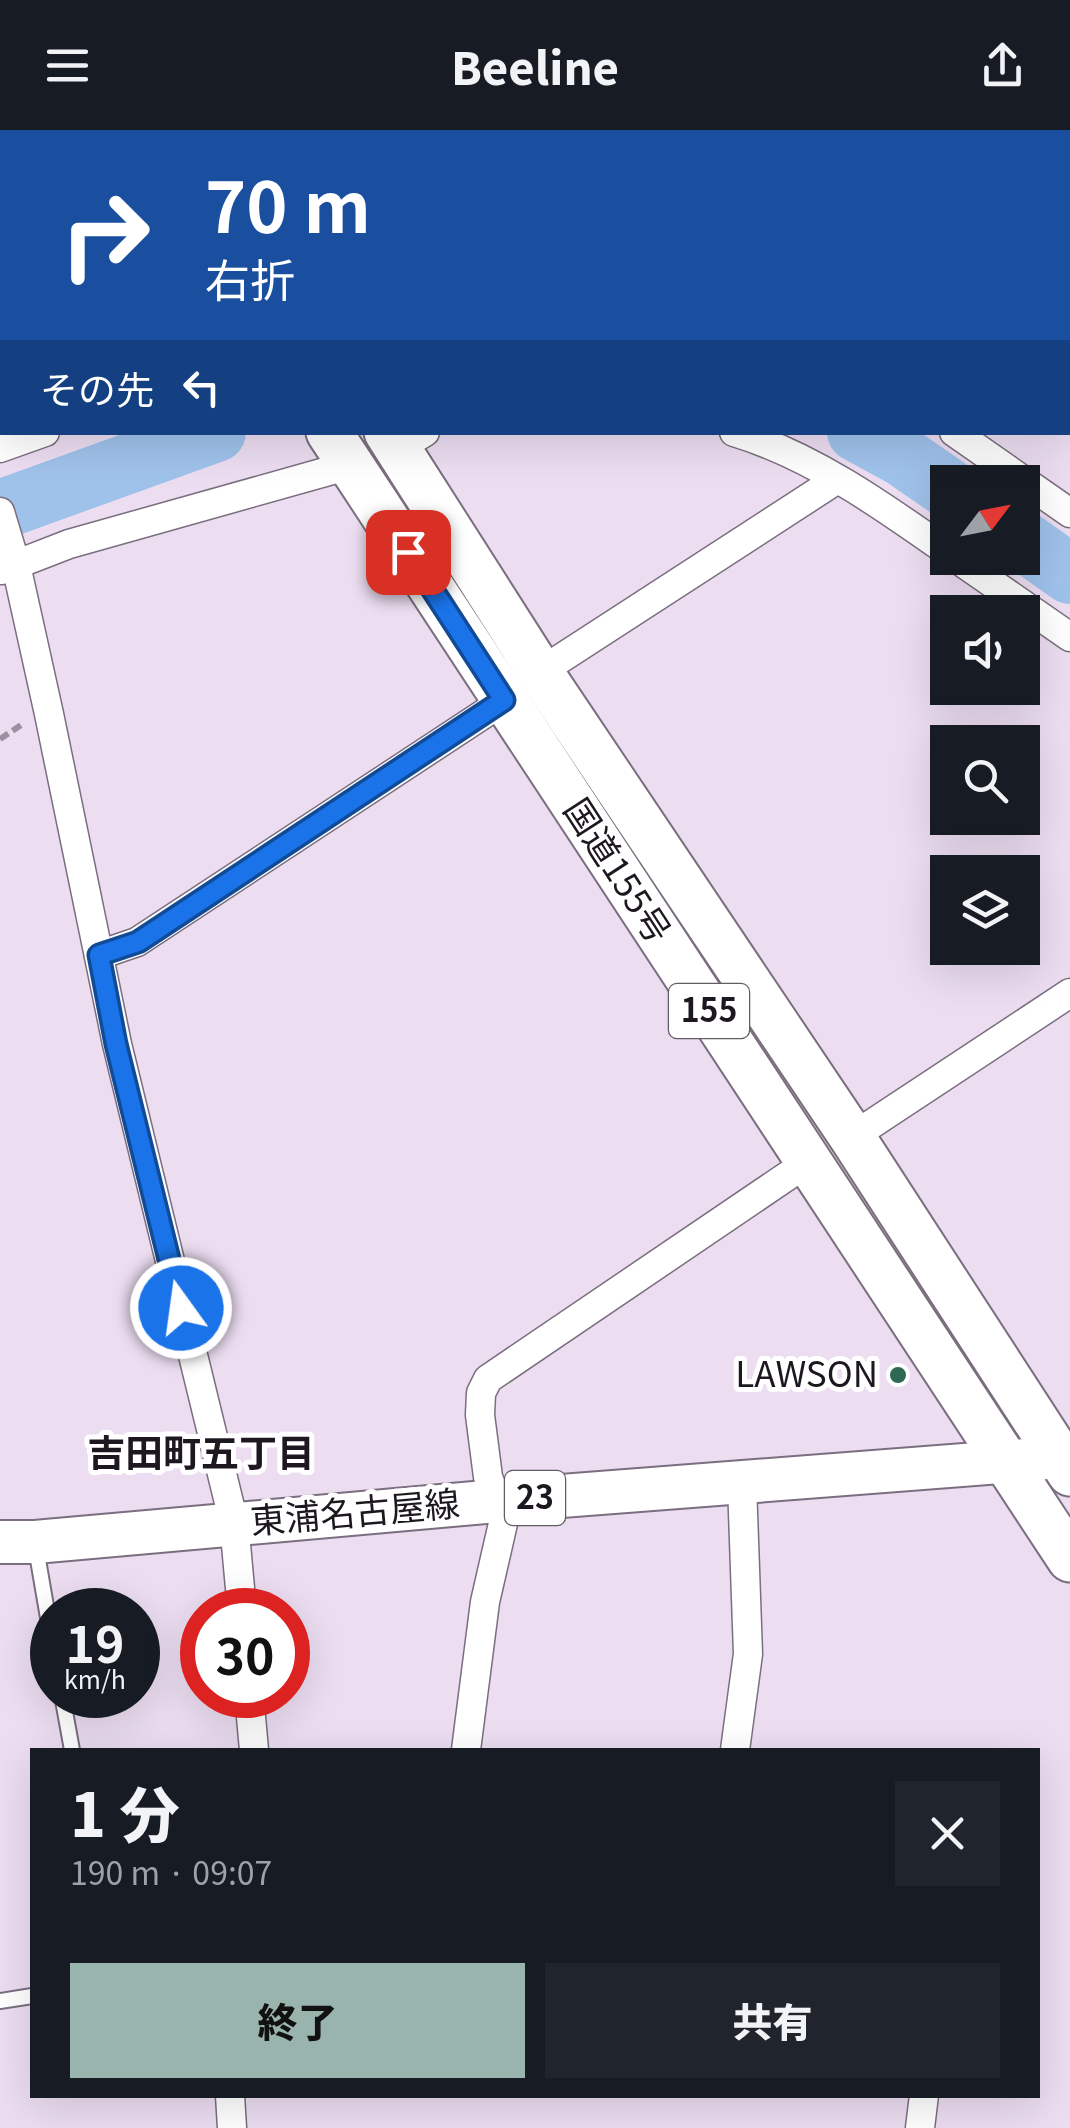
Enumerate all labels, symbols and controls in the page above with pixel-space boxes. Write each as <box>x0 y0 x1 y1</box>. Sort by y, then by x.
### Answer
text: Beeline <box>451 33 619 98</box>
icon: menu <box>40 38 95 93</box>
icon: share <box>975 38 1030 93</box>
text: 70 m <box>205 152 371 253</box>
icon: right <box>40 170 170 300</box>
text: 右折 <box>205 245 295 310</box>
text: その先 <box>40 360 154 415</box>
icon: left <box>174 360 229 415</box>
north arrow <box>930 465 1040 575</box>
map controls <box>930 465 1040 965</box>
pin <box>366 510 451 595</box>
icon: arrive <box>381 525 436 580</box>
button: sound <box>930 595 1040 705</box>
button: search <box>930 725 1040 835</box>
street label: 国道155号 <box>554 787 686 951</box>
button: layers <box>930 855 1040 965</box>
road number: 155 <box>669 984 749 1038</box>
position arrow <box>129 1256 233 1360</box>
place label: LAWSON <box>735 1346 878 1397</box>
marker: LAWSON <box>887 1364 909 1386</box>
district label: 吉田町五丁目 <box>87 1423 315 1478</box>
road number: 23 <box>505 1471 565 1525</box>
street label: 東浦名古屋線 <box>248 1475 462 1544</box>
speed limit sign: 30 <box>180 1588 310 1718</box>
text: 19 <box>66 1605 125 1677</box>
text: km/h <box>64 1660 126 1696</box>
text: 1 分 <box>70 1767 180 1854</box>
button: close <box>895 1781 1000 1886</box>
text: 190 m · 09:07 <box>70 1848 272 1894</box>
button: 終了 <box>70 1963 525 2078</box>
button: 共有 <box>545 1963 1000 2078</box>

